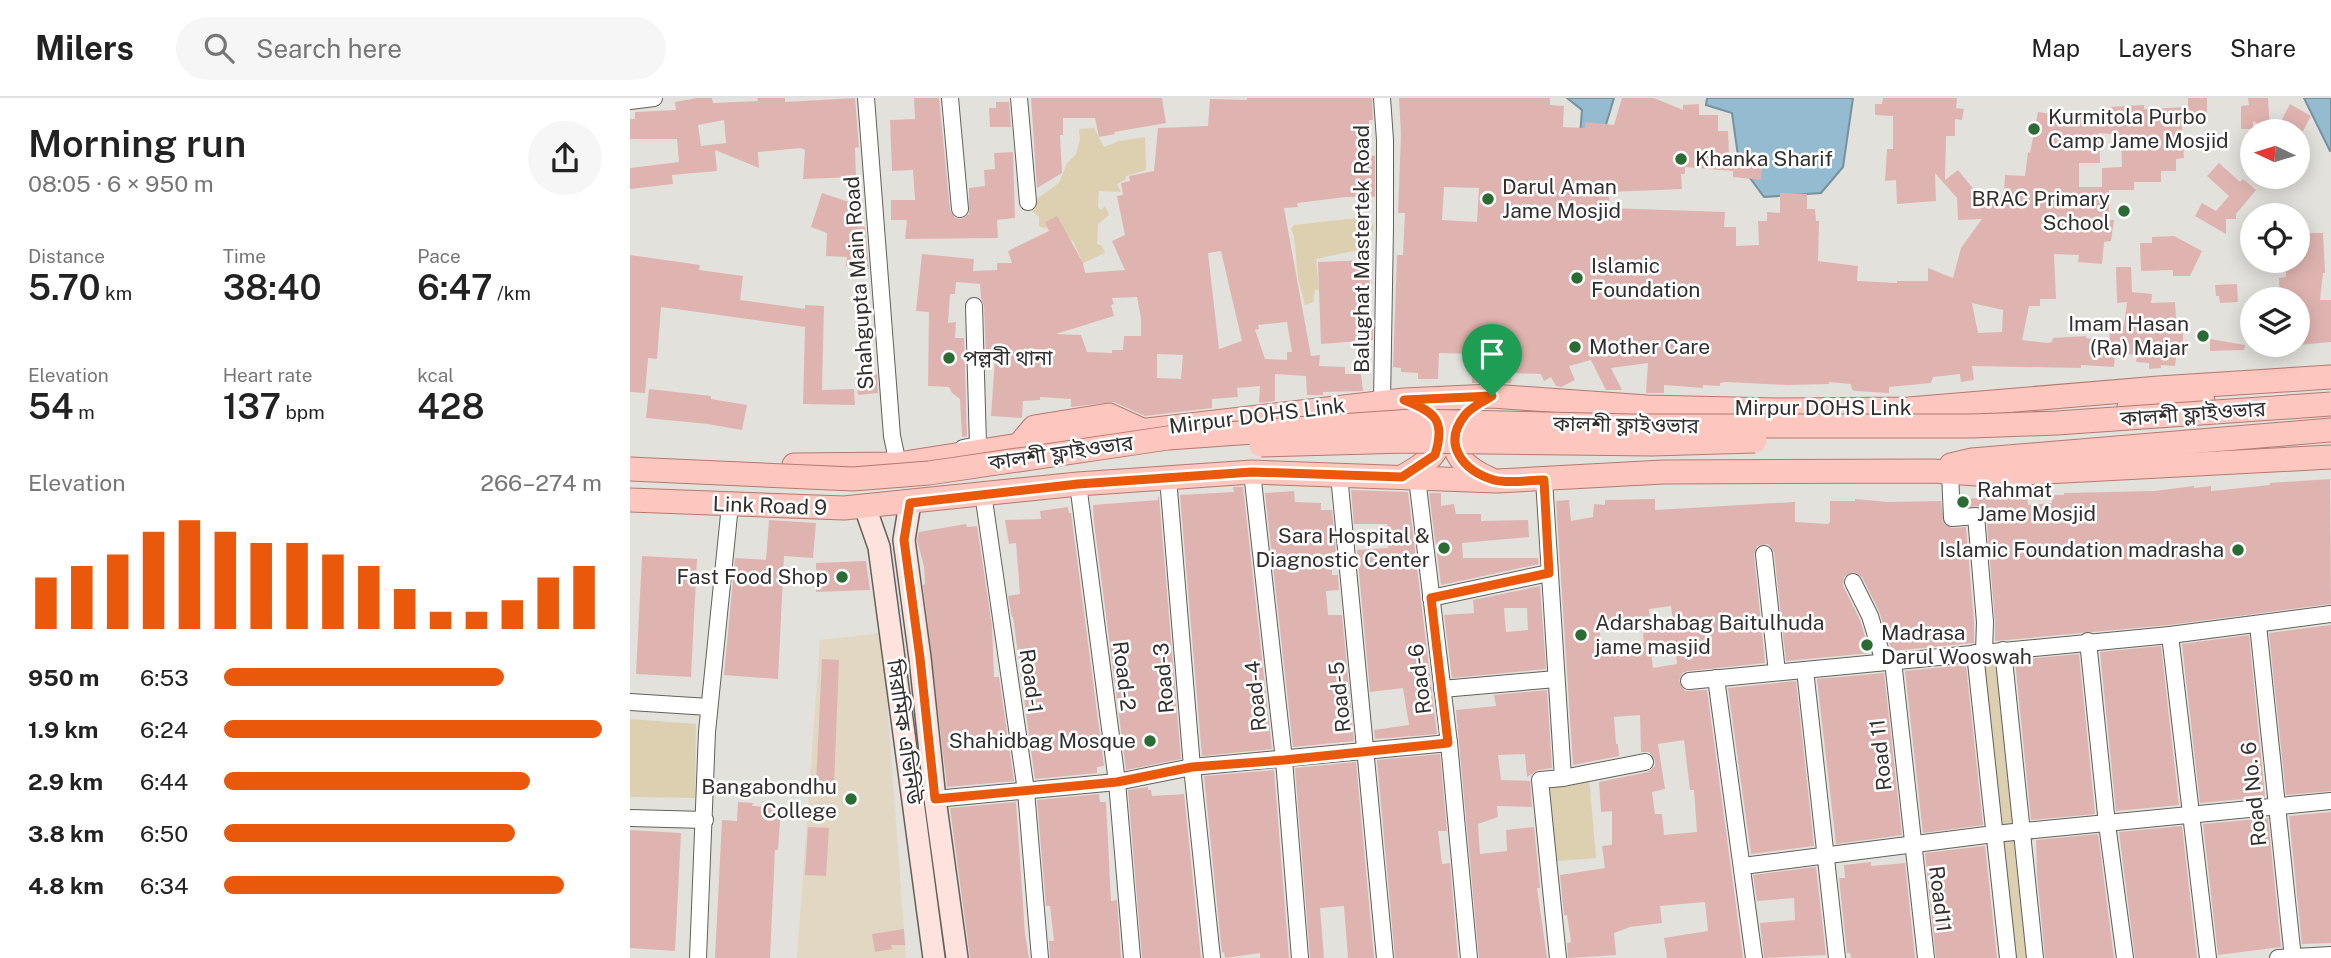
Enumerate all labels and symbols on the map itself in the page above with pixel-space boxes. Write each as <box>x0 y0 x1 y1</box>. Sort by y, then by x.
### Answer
place label: Kurmitola Purbo Camp Jame Mosjid <box>2048 104 2229 153</box>
north arrow <box>2240 119 2310 189</box>
marker: Kurmitola Purbo Camp Jame Mosjid <box>2026 121 2042 137</box>
street label: Balughat Mastertek Road <box>1349 125 1374 373</box>
place label: Khanka Sharif <box>1695 146 1833 171</box>
marker: Khanka Sharif <box>1673 151 1689 167</box>
place label: Darul Aman Jame Mosjid <box>1502 174 1621 223</box>
street label: Shahgupta Main Road <box>839 175 878 391</box>
place label: BRAC Primary School <box>1971 186 2110 235</box>
marker: Darul Aman Jame Mosjid <box>1480 191 1496 207</box>
marker: BRAC Primary School <box>2116 203 2132 219</box>
place label: Islamic Foundation <box>1591 253 1701 302</box>
marker: Islamic Foundation <box>1569 270 1585 286</box>
place label: Imam Hasan (Ra) Majar <box>2068 311 2189 360</box>
pin <box>1462 324 1522 396</box>
marker: Imam Hasan (Ra) Majar <box>2195 328 2211 344</box>
place label: Mother Care <box>1589 334 1710 359</box>
marker: Mother Care <box>1567 339 1583 355</box>
place label: পল্লবী থানা <box>963 345 1053 370</box>
marker: পল্লবী থানা <box>941 350 957 366</box>
street label: Mirpur DOHS Link <box>1168 392 1346 439</box>
street label: Mirpur DOHS Link <box>1735 395 1912 420</box>
street label: কালশী ফ্লাইওভার <box>2118 396 2267 431</box>
street label: কালশী ফ্লাইওভার <box>1552 411 1700 438</box>
street label: কালশী ফ্লাইওভার <box>986 430 1135 475</box>
place label: Rahmat Jame Mosjid <box>1977 477 2096 526</box>
street label: Link Road 9 <box>712 491 828 520</box>
marker: Rahmat Jame Mosjid <box>1955 494 1971 510</box>
place label: Sara Hospital & Diagnostic Center <box>1256 523 1430 572</box>
place label: Islamic Foundation madrasha <box>1939 537 2224 562</box>
marker: Sara Hospital & Diagnostic Center <box>1436 540 1452 556</box>
marker: Islamic Foundation madrasha <box>2230 542 2246 558</box>
place label: Fast Food Shop <box>676 564 828 589</box>
marker: Fast Food Shop <box>834 569 850 585</box>
place label: Adarshabag Baitulhuda jame masjid <box>1594 610 1824 659</box>
place label: Madrasa Darul Wooswah <box>1881 620 2032 669</box>
marker: Adarshabag Baitulhuda jame masjid <box>1573 627 1589 643</box>
marker: Madrasa Darul Wooswah <box>1859 637 1875 653</box>
street label: Road-2 <box>1108 640 1141 712</box>
street label: Road-3 <box>1148 642 1179 714</box>
street label: Road-6 <box>1403 642 1436 716</box>
street label: Road-1 <box>1015 647 1048 715</box>
street label: সিরামিক এভিনিউ <box>882 657 927 807</box>
street label: Road-4 <box>1239 660 1272 733</box>
street label: Road-5 <box>1323 660 1356 734</box>
street label: Road 11 <box>1864 718 1897 792</box>
place label: Shahidbag Mosque <box>949 728 1136 753</box>
marker: Shahidbag Mosque <box>1142 733 1158 749</box>
street label: Road No. 6 <box>2236 740 2271 848</box>
place label: Bangabondhu College <box>701 774 837 823</box>
marker: Bangabondhu College <box>843 791 859 807</box>
street label: Road11 <box>1924 864 1957 934</box>

